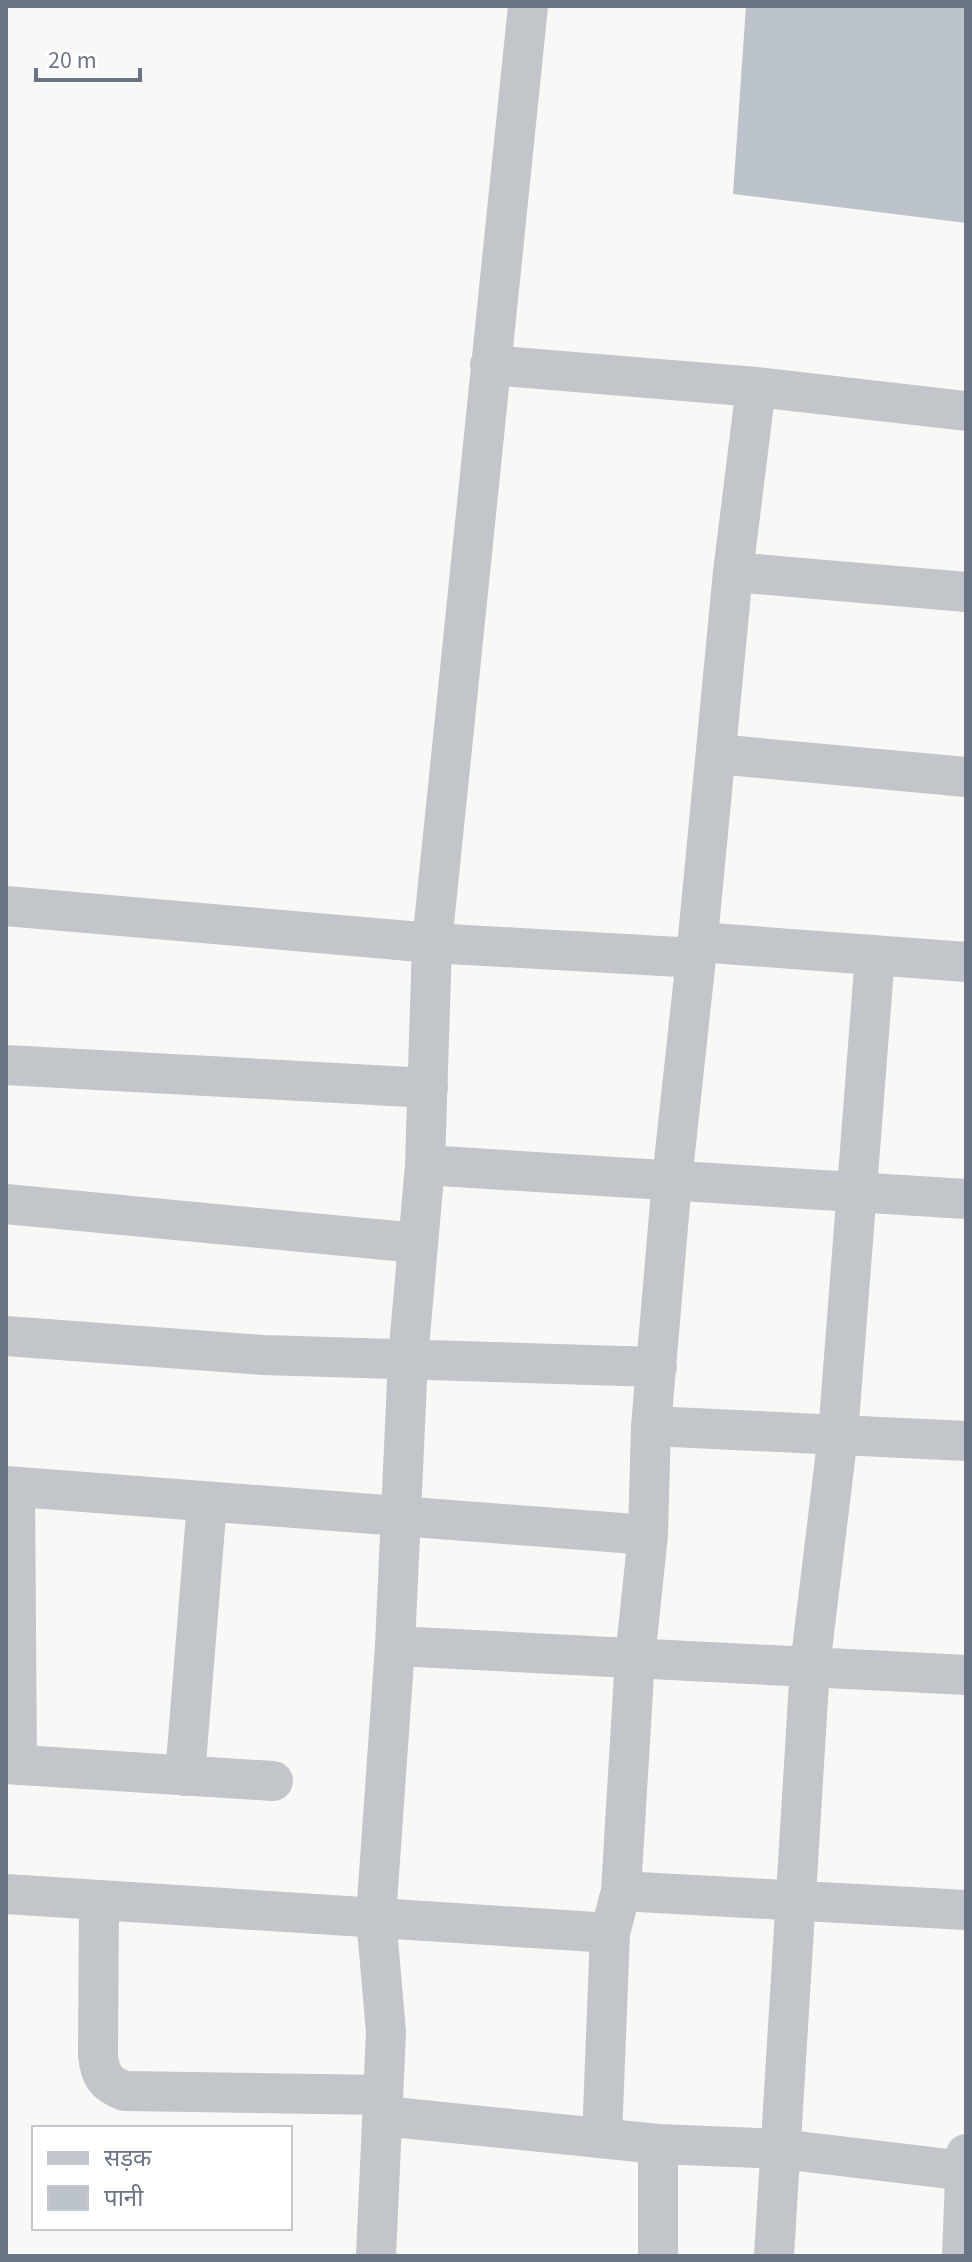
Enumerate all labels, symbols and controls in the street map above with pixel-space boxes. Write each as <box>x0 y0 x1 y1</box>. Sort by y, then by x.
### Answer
scale bar <box>36 32 140 82</box>
text: 20 m <box>48 43 97 78</box>
legend <box>32 2126 292 2230</box>
text: सड़क <box>104 2141 152 2176</box>
text: पानी <box>104 2181 144 2216</box>

